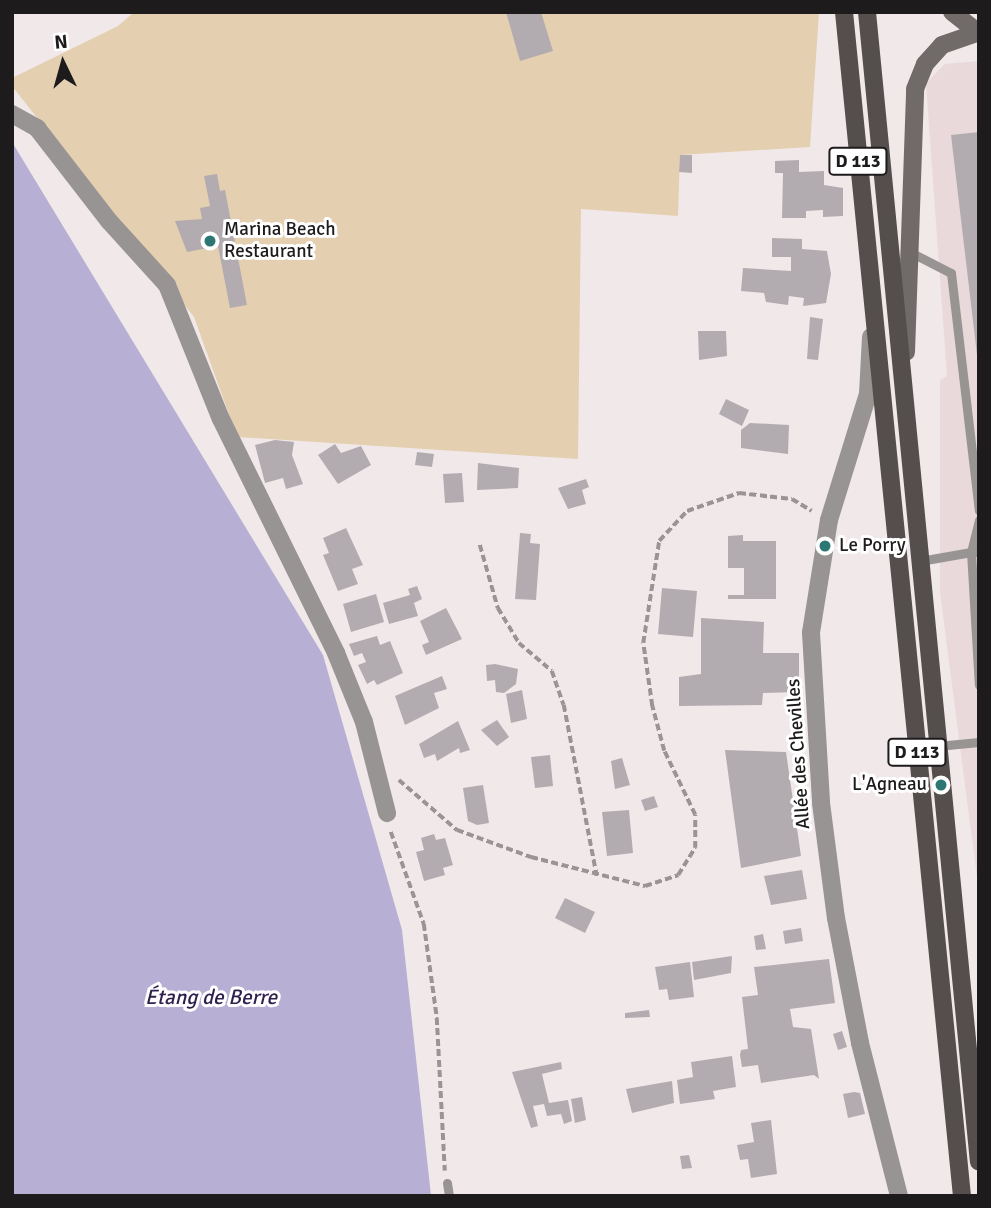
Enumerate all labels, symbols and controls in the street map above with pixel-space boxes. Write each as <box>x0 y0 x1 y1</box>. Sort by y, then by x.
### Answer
north arrow <box>28 28 98 98</box>
text: N <box>54 30 69 55</box>
road number: D 113 <box>828 146 888 176</box>
place label: Marina Beach Restaurant <box>224 219 335 263</box>
marker: Marina Beach Restaurant <box>202 233 218 249</box>
place label: Le Porry <box>839 535 906 557</box>
marker: Le Porry <box>817 538 833 554</box>
street label: Allée des Chevilles <box>782 678 816 830</box>
road number: D 113 <box>887 738 947 766</box>
place label: L'Agneau <box>852 774 927 796</box>
marker: L'Agneau <box>933 777 949 793</box>
water label: Étang de Berre <box>145 984 277 1010</box>

